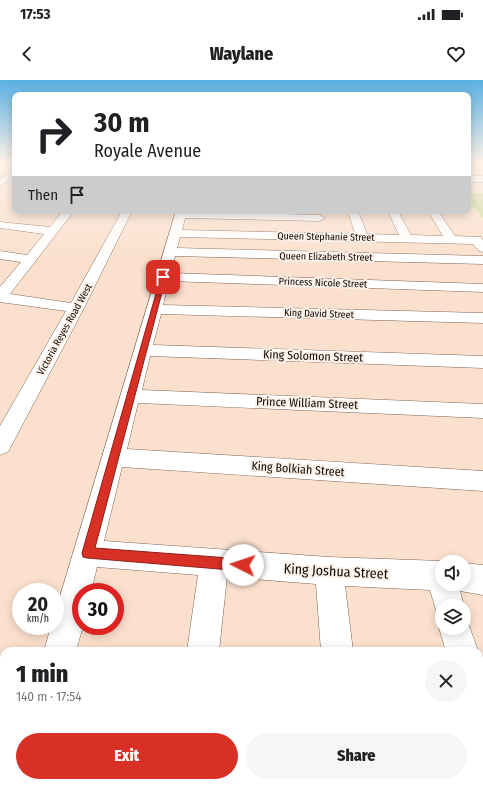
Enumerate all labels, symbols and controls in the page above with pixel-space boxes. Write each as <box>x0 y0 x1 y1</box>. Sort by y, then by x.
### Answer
text: 17:53 <box>20 5 51 23</box>
icon: back <box>16 43 38 65</box>
text: Waylane <box>210 43 273 65</box>
icon: heart <box>445 43 467 65</box>
text: 30 m <box>94 106 150 139</box>
icon: right <box>28 108 80 160</box>
text: Royale Avenue <box>94 140 201 162</box>
icon: arrive <box>66 184 88 206</box>
text: Then <box>28 186 58 204</box>
street label: Queen Stephanie Street <box>277 230 375 244</box>
street label: Queen Elizabeth Street <box>279 250 373 264</box>
pin <box>146 260 180 294</box>
icon: arrive <box>152 266 174 288</box>
street label: Princess Nicole Street <box>279 275 368 291</box>
street label: Victoria Reyes Road West <box>35 281 95 377</box>
street label: King David Street <box>284 307 355 321</box>
street label: King Solomon Street <box>263 347 363 365</box>
street label: Prince William Street <box>256 394 358 412</box>
street label: King Bolkiah Street <box>251 459 345 479</box>
position arrow <box>222 544 264 586</box>
map controls <box>435 555 471 635</box>
button: sound <box>435 555 471 591</box>
street label: King Joshua Street <box>283 560 389 583</box>
speed limit sign: 30 <box>72 583 124 635</box>
text: 20 <box>28 592 48 616</box>
button: layers <box>435 599 471 635</box>
text: km/h <box>27 613 49 625</box>
text: 1 min <box>16 660 68 688</box>
button: close <box>425 660 467 702</box>
text: 140 m · 17:54 <box>16 689 81 704</box>
button: Exit <box>16 733 238 779</box>
button: Share <box>246 733 467 779</box>

